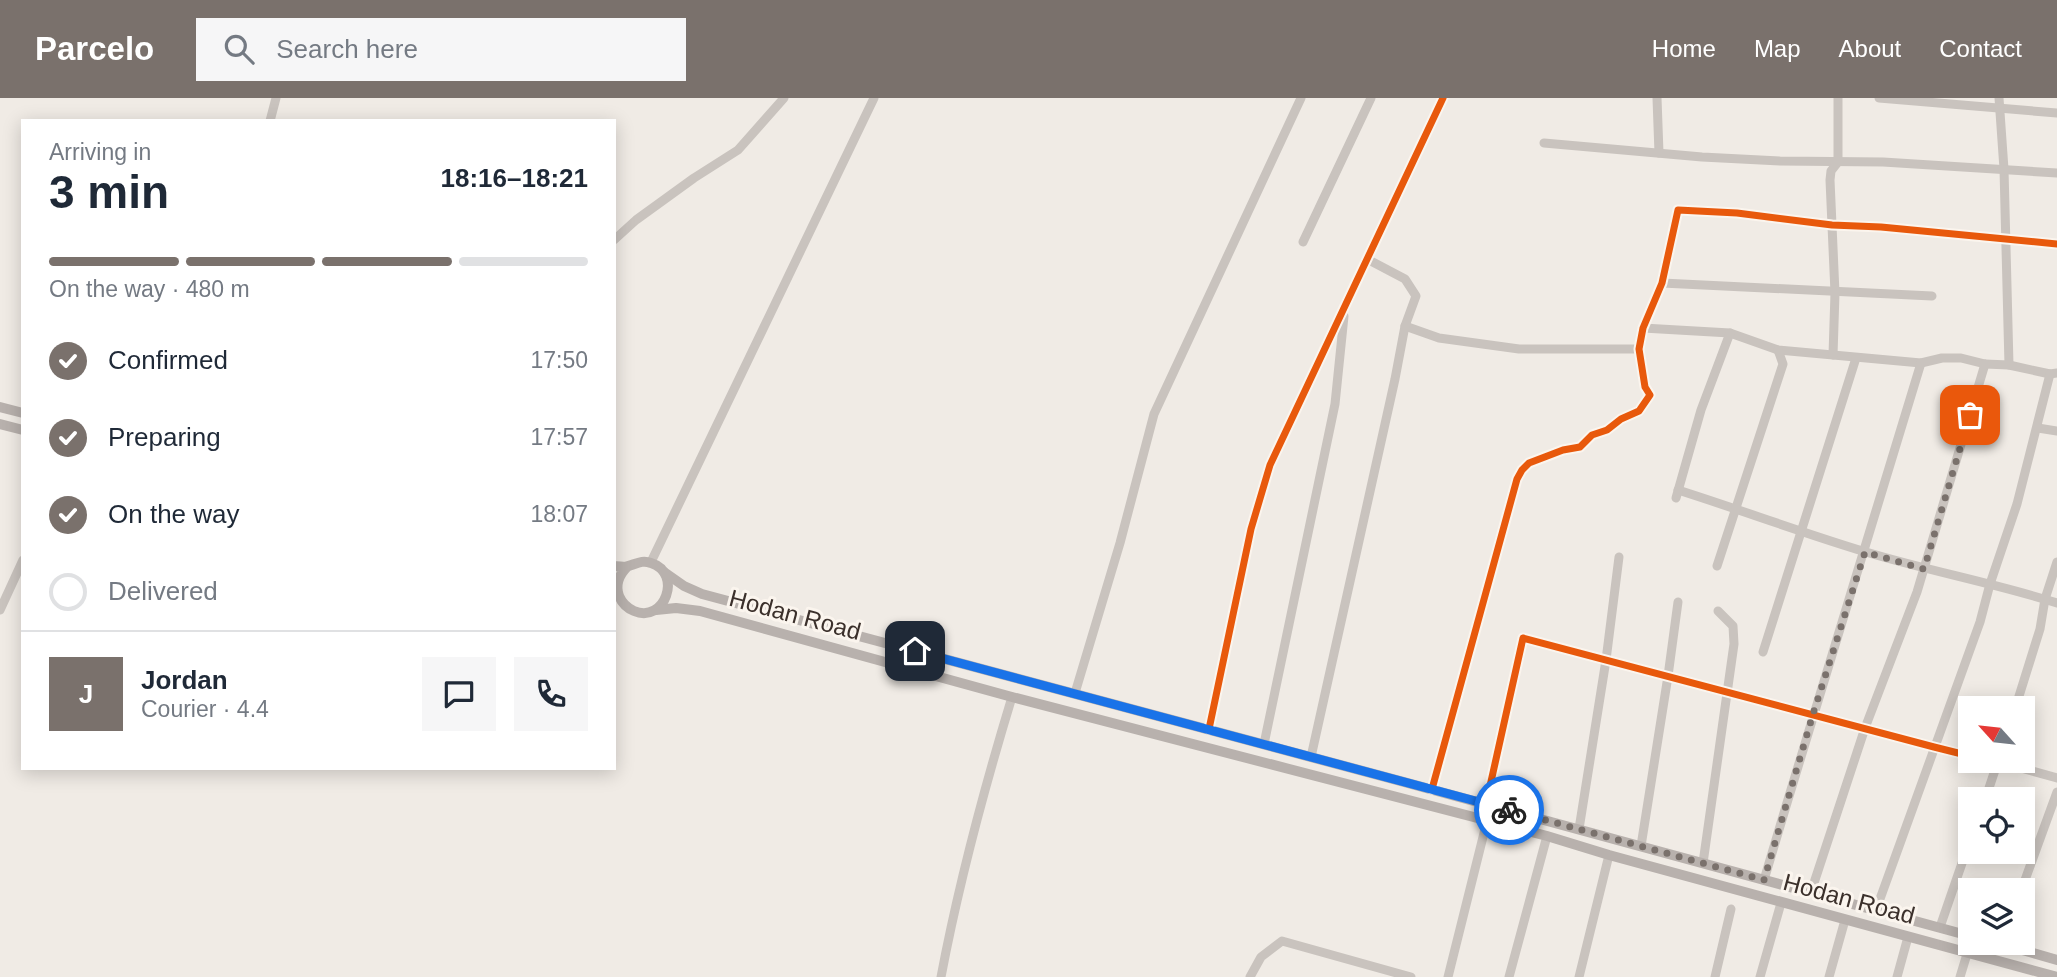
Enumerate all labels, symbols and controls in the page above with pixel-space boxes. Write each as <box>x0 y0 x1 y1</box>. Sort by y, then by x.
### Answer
search box <box>196 18 686 81</box>
text: Parcelo <box>35 30 154 67</box>
icon: search <box>220 30 258 68</box>
text: Search here <box>276 34 418 64</box>
text: Home <box>1652 35 1716 62</box>
text: Map <box>1754 35 1801 62</box>
text: About <box>1839 35 1901 62</box>
text: Contact <box>1939 35 2022 62</box>
text: Arriving in <box>49 139 151 165</box>
text: 18:16–18:21 <box>441 163 588 193</box>
text: 3 min <box>49 166 169 218</box>
text: On the way · 480 m <box>49 276 250 302</box>
icon: check <box>49 342 87 380</box>
text: Confirmed <box>108 345 228 375</box>
text: 17:50 <box>530 347 588 373</box>
pin <box>1940 385 2000 445</box>
icon: bag <box>1951 396 1989 434</box>
icon: check <box>49 419 87 457</box>
text: Preparing <box>108 422 221 452</box>
text: 17:57 <box>530 424 588 450</box>
icon: check <box>49 496 87 534</box>
text: On the way <box>108 499 240 529</box>
text: 18:07 <box>530 501 588 527</box>
text: Delivered <box>108 576 218 606</box>
street label: Hodan Road <box>727 584 864 645</box>
pin <box>885 621 945 681</box>
icon: home <box>896 632 934 670</box>
button: chat <box>422 657 496 731</box>
button: phone <box>514 657 588 731</box>
text: Jordan <box>141 665 228 695</box>
text: J <box>79 679 93 709</box>
text: Courier · 4.4 <box>141 696 269 722</box>
north arrow <box>1958 696 2035 774</box>
map controls <box>1958 696 2035 955</box>
courier <box>1474 775 1544 845</box>
button: locate <box>1958 787 2035 864</box>
icon: bike <box>1490 791 1528 829</box>
street label: Hodan Road <box>1781 868 1918 929</box>
button: layers <box>1958 878 2035 955</box>

